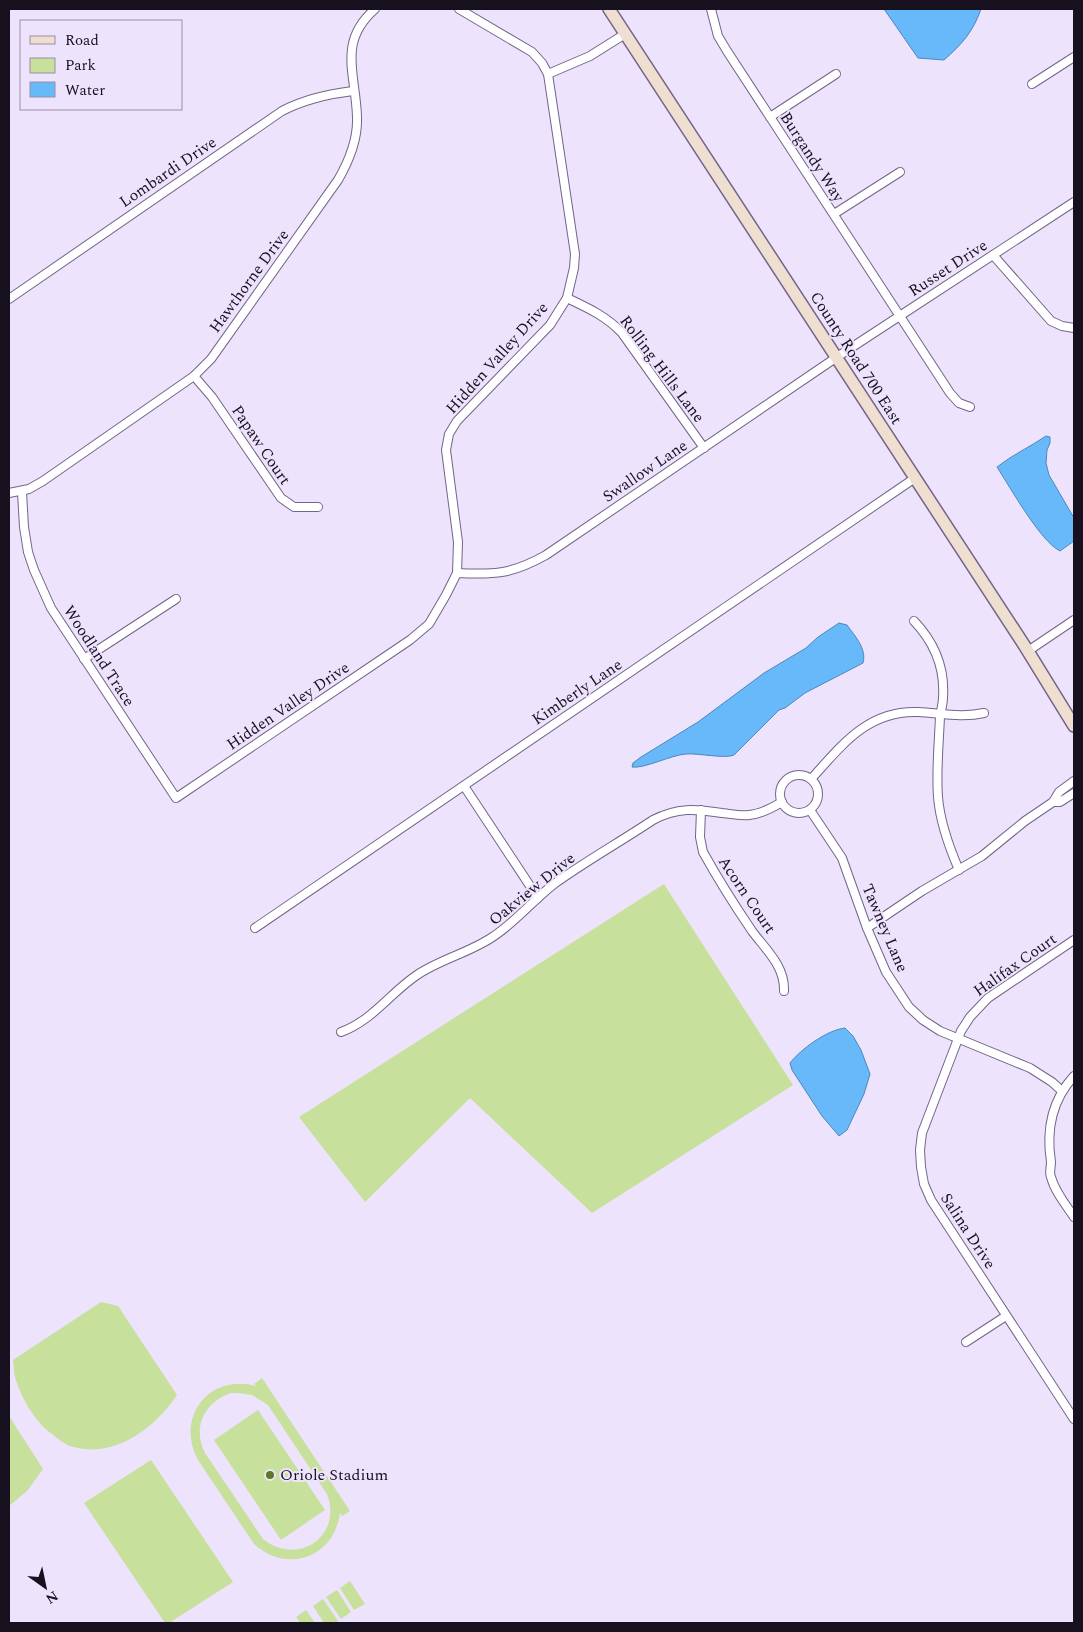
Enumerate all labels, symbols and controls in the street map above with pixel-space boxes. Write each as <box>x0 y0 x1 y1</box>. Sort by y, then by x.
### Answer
legend <box>20 20 182 110</box>
text: Road <box>65 29 99 52</box>
text: Park <box>65 54 96 77</box>
text: Water <box>65 79 105 102</box>
street label: Burgandy Way <box>774 107 851 208</box>
street label: Lombardi Drive <box>115 131 221 213</box>
street label: Hawthorne Drive <box>203 224 295 338</box>
street label: Russet Drive <box>904 233 992 303</box>
street label: County Road 700 East <box>804 287 908 430</box>
street label: Hidden Valley Drive <box>440 297 554 419</box>
street label: Rolling Hills Lane <box>614 310 710 428</box>
street label: Papaw Court <box>225 400 297 490</box>
street label: Swallow Lane <box>598 434 692 508</box>
street label: Woodland Trace <box>57 601 141 711</box>
street label: Kimberly Lane <box>527 653 627 731</box>
street label: Hidden Valley Drive <box>222 656 354 756</box>
street label: Oakview Drive <box>484 847 580 931</box>
street label: Acorn Court <box>712 851 782 939</box>
street label: Tawney Lane <box>856 880 914 976</box>
street label: Halifax Court <box>968 927 1062 1003</box>
street label: Salina Drive <box>934 1188 1002 1274</box>
place label: Oriole Stadium <box>280 1463 388 1487</box>
marker: Oriole Stadium <box>264 1469 276 1481</box>
north arrow <box>20 1562 70 1612</box>
text: N <box>41 1586 62 1609</box>

